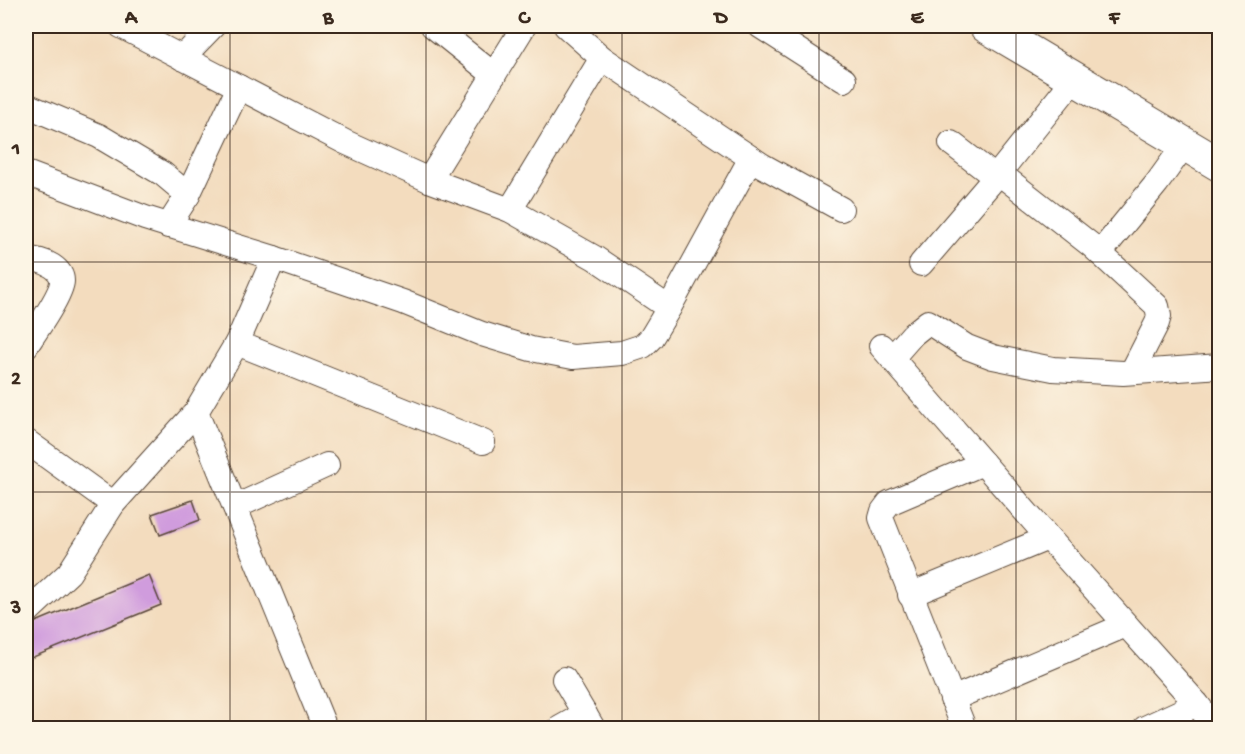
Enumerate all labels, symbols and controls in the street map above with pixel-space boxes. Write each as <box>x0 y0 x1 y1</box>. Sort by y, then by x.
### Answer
text: A <box>124 8 139 31</box>
text: B <box>322 8 334 31</box>
text: C <box>518 8 532 31</box>
text: D <box>712 8 728 31</box>
text: E <box>911 8 925 31</box>
text: F <box>1108 8 1121 31</box>
text: 1 <box>11 139 20 162</box>
text: 2 <box>11 369 21 392</box>
text: 3 <box>10 598 21 621</box>

